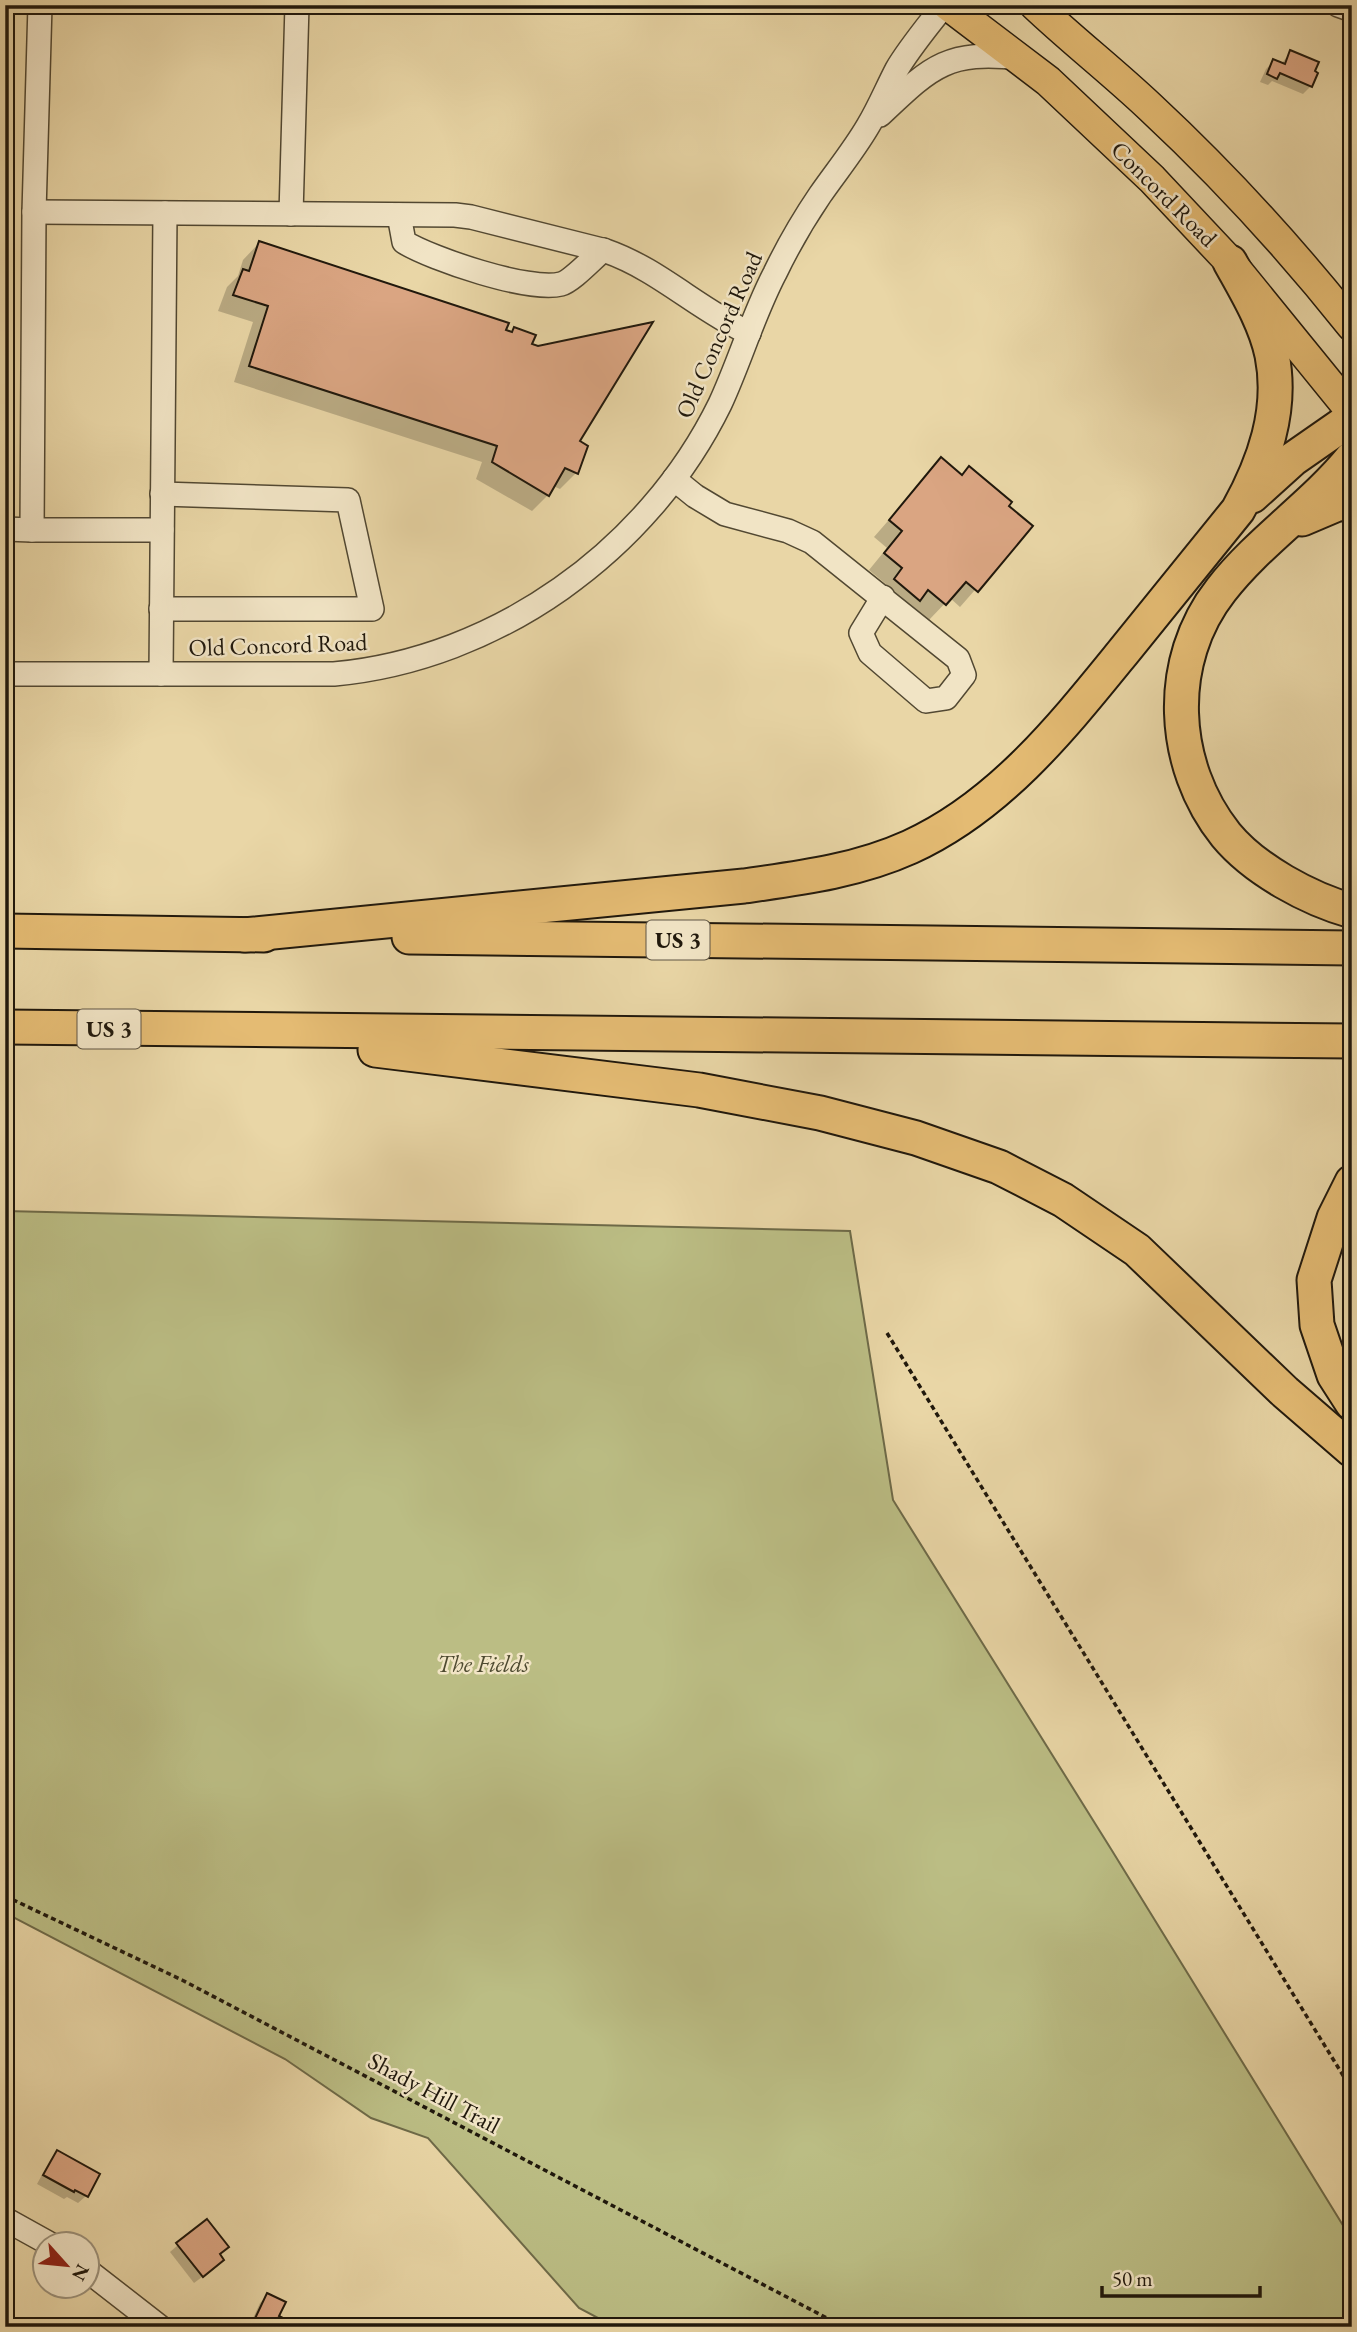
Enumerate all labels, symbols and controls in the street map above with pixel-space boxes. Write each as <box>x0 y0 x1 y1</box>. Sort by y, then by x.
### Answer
street label: Concord Road <box>1105 134 1225 254</box>
street label: Old Concord Road <box>668 246 769 423</box>
street label: Old Concord Road <box>188 626 369 663</box>
road number: US 3 <box>646 920 710 959</box>
road number: US 3 <box>78 1010 140 1048</box>
park label: The Fields <box>437 1648 529 1679</box>
street label: Shady Hill Trail <box>363 2045 506 2140</box>
north arrow <box>32 2230 102 2300</box>
scale bar <box>1102 2255 1259 2299</box>
text: N <box>66 2260 95 2286</box>
text: 50 m <box>1112 2265 1153 2292</box>

